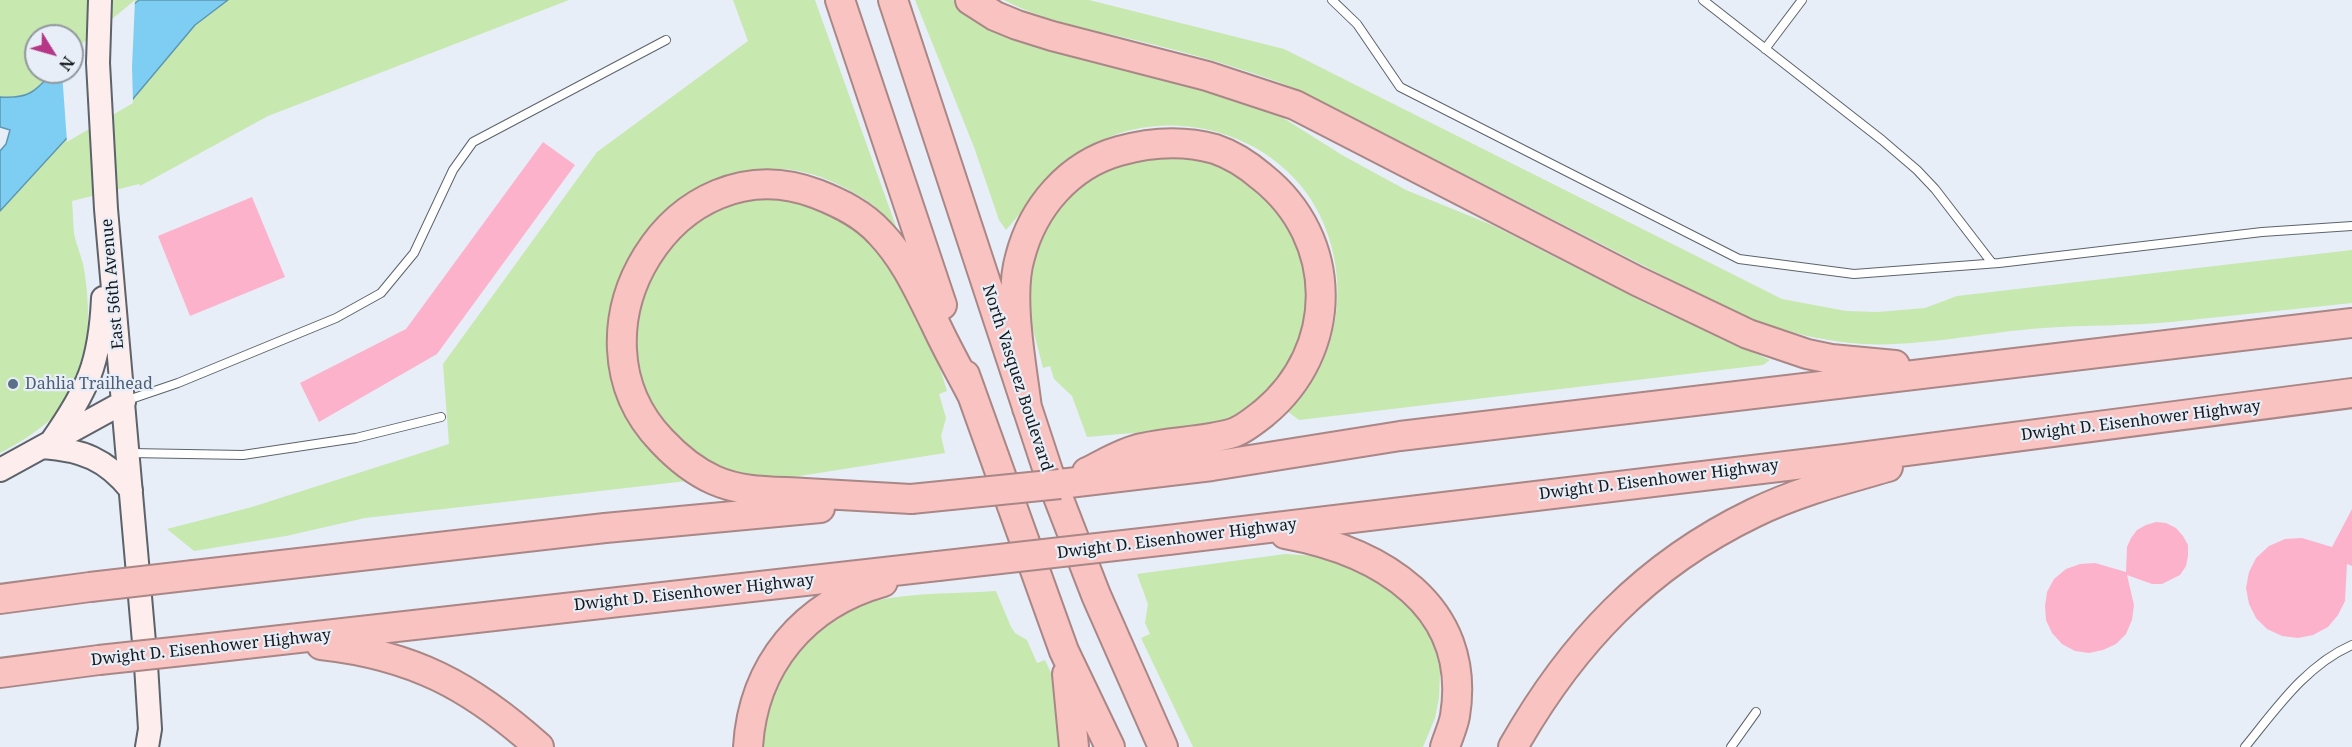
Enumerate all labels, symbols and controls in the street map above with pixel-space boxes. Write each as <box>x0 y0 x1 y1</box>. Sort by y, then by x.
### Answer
north arrow <box>24 24 84 84</box>
text: N <box>54 52 79 75</box>
street label: East 56th Avenue <box>98 218 128 350</box>
street label: North Vasquez Boulevard <box>978 282 1056 474</box>
place label: Dahlia Trailhead <box>25 374 153 394</box>
marker: Dahlia Trailhead <box>6 377 20 391</box>
street label: Dwight D. Eisenhower Highway <box>2020 397 2262 445</box>
street label: Dwight D. Eisenhower Highway <box>1538 456 1780 504</box>
street label: Dwight D. Eisenhower Highway <box>1056 515 1298 563</box>
street label: Dwight D. Eisenhower Highway <box>573 571 815 615</box>
street label: Dwight D. Eisenhower Highway <box>90 626 332 670</box>

